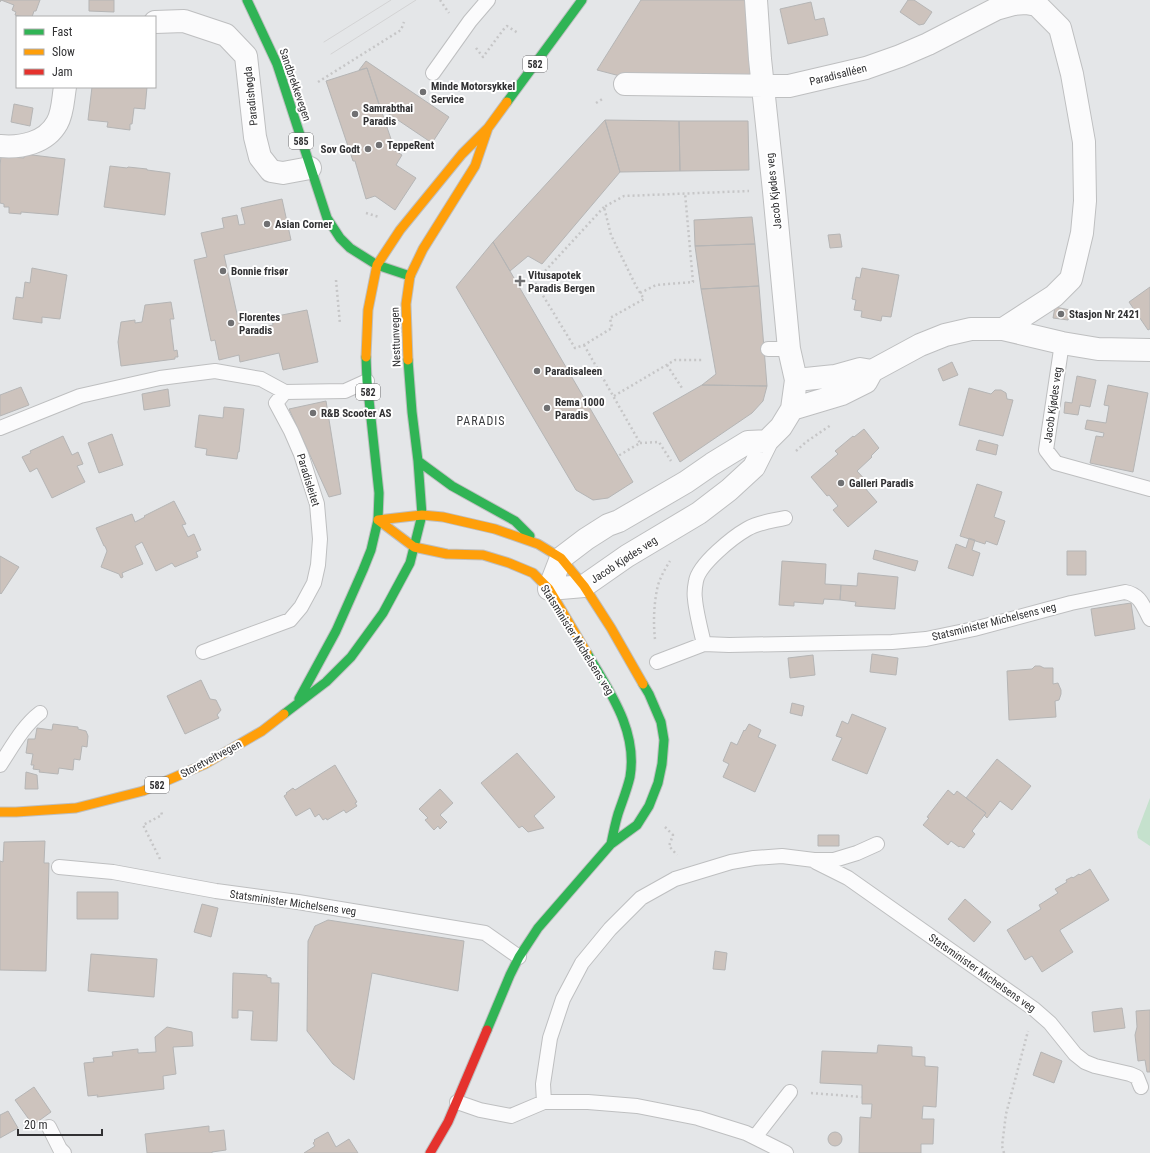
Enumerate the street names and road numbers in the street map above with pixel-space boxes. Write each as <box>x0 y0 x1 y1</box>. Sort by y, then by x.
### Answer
street label: Sandbrekkevegen <box>276 47 314 123</box>
road number: 582 <box>523 56 547 72</box>
street label: Paradisalléen <box>808 62 868 88</box>
street label: Paradishøgda <box>241 66 261 126</box>
road number: 585 <box>289 133 313 149</box>
street label: Jacob Kjødes veg <box>764 152 784 230</box>
street label: Nesttunvegen <box>388 307 404 367</box>
street label: Jacob Kjødes veg <box>1041 366 1065 444</box>
road number: 582 <box>356 384 380 400</box>
street label: Paradisleitet <box>294 452 322 508</box>
street label: Jacob Kjødes veg <box>588 534 660 586</box>
street label: Statsminister Michelsens veg <box>538 582 616 698</box>
street label: Statsminister Michelsens veg <box>931 600 1057 644</box>
street label: Storetveitvegen <box>178 737 244 781</box>
road number: 582 <box>145 777 169 793</box>
street label: Statsminister Michelsens veg <box>229 888 357 918</box>
street label: Statsminister Michelsens veg <box>926 931 1038 1015</box>

